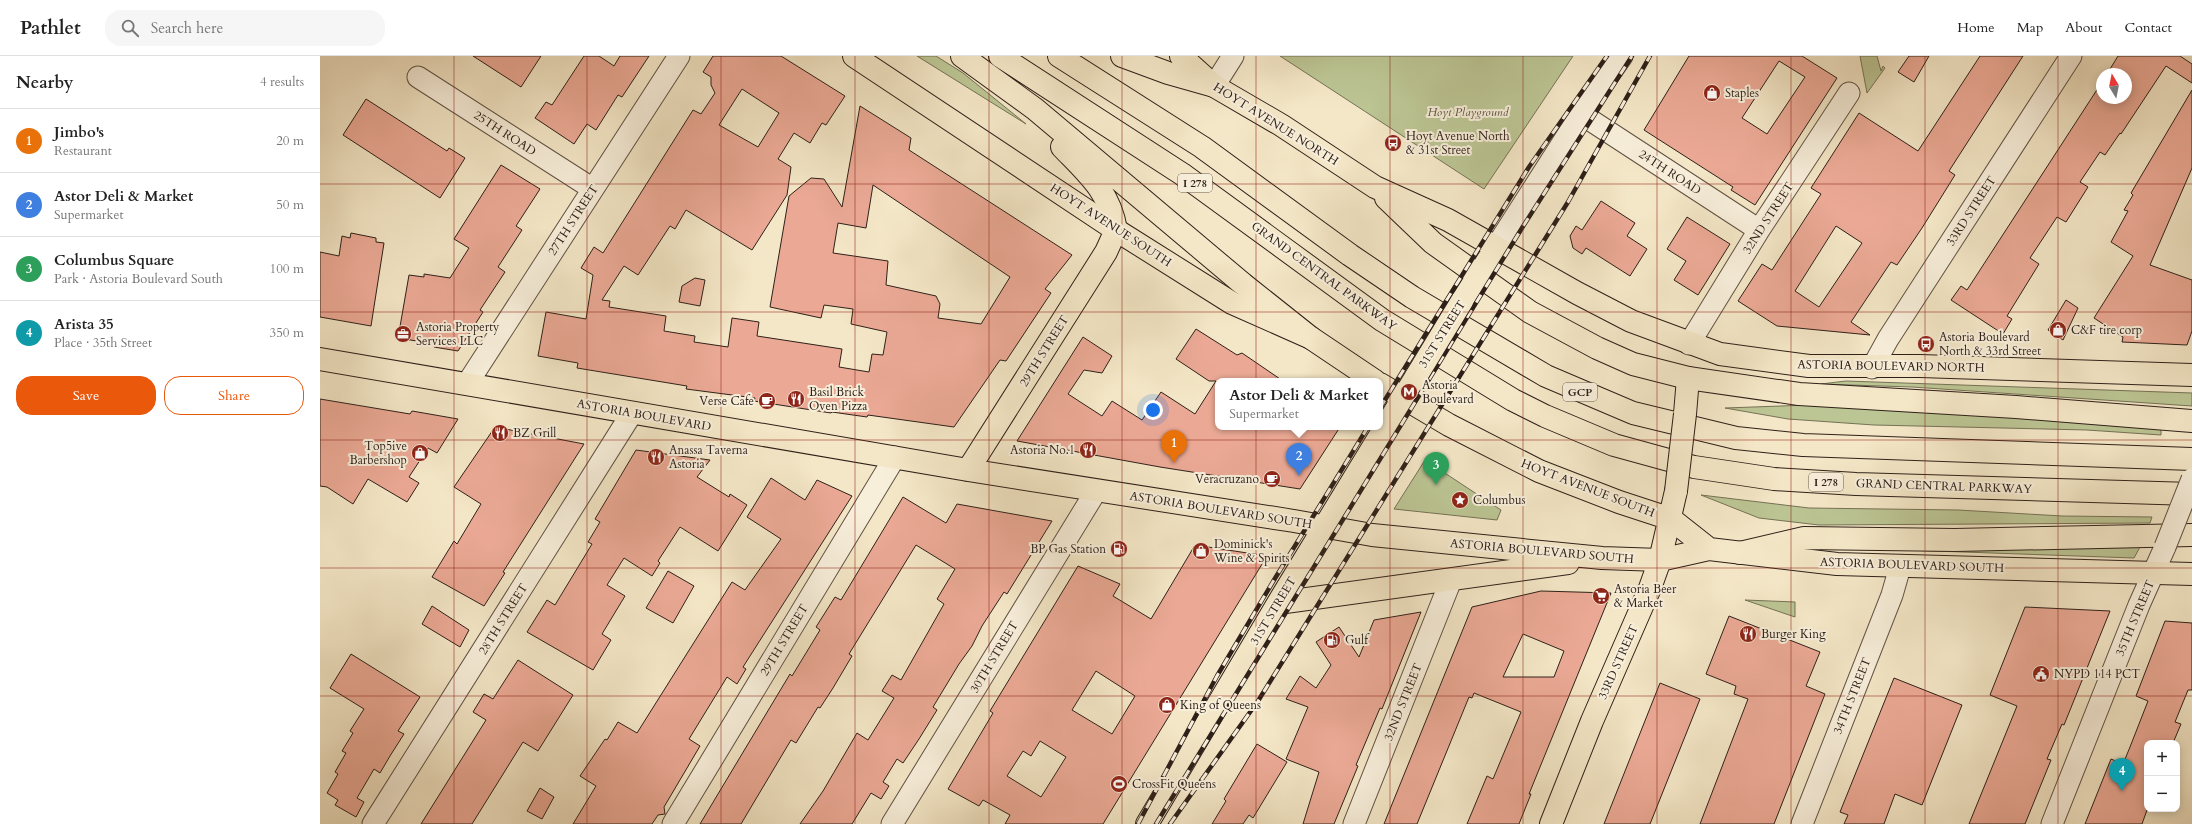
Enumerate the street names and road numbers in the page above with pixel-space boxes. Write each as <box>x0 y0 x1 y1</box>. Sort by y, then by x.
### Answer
street label: HOYT AVENUE NORTH <box>1210 79 1342 169</box>
street label: 25TH ROAD <box>471 107 539 159</box>
street label: 24TH ROAD <box>1636 146 1704 198</box>
street label: 33RD STREET <box>1942 173 2000 249</box>
road number: I 278 <box>1178 174 1212 192</box>
street label: 32ND STREET <box>1739 179 1797 257</box>
street label: HOYT AVENUE SOUTH <box>1047 180 1175 270</box>
street label: 27TH STREET <box>544 181 602 258</box>
street label: GRAND CENTRAL PARKWAY <box>1248 218 1400 334</box>
street label: 31ST STREET <box>1415 297 1469 371</box>
street label: 29TH STREET <box>1016 312 1072 390</box>
street label: ASTORIA BOULEVARD NORTH <box>1797 356 1985 376</box>
road number: GCP <box>1563 383 1597 401</box>
street label: ASTORIA BOULEVARD <box>575 395 713 435</box>
street label: HOYT AVENUE SOUTH <box>1519 455 1657 521</box>
road number: I 278 <box>1809 473 1843 491</box>
street label: GRAND CENTRAL PARKWAY <box>1856 475 2032 497</box>
street label: ASTORIA BOULEVARD SOUTH <box>1129 488 1313 532</box>
street label: ASTORIA BOULEVARD SOUTH <box>1449 535 1635 567</box>
street label: ASTORIA BOULEVARD SOUTH <box>1820 554 2004 576</box>
street label: 31ST STREET <box>1246 574 1300 648</box>
street label: 35TH STREET <box>2112 577 2158 658</box>
street label: 28TH STREET <box>475 580 531 658</box>
street label: 29TH STREET <box>756 601 812 679</box>
street label: 30TH STREET <box>966 618 1022 696</box>
street label: 33RD STREET <box>1594 622 1642 702</box>
street label: 34TH STREET <box>1829 655 1875 737</box>
street label: 32ND STREET <box>1380 661 1426 743</box>

